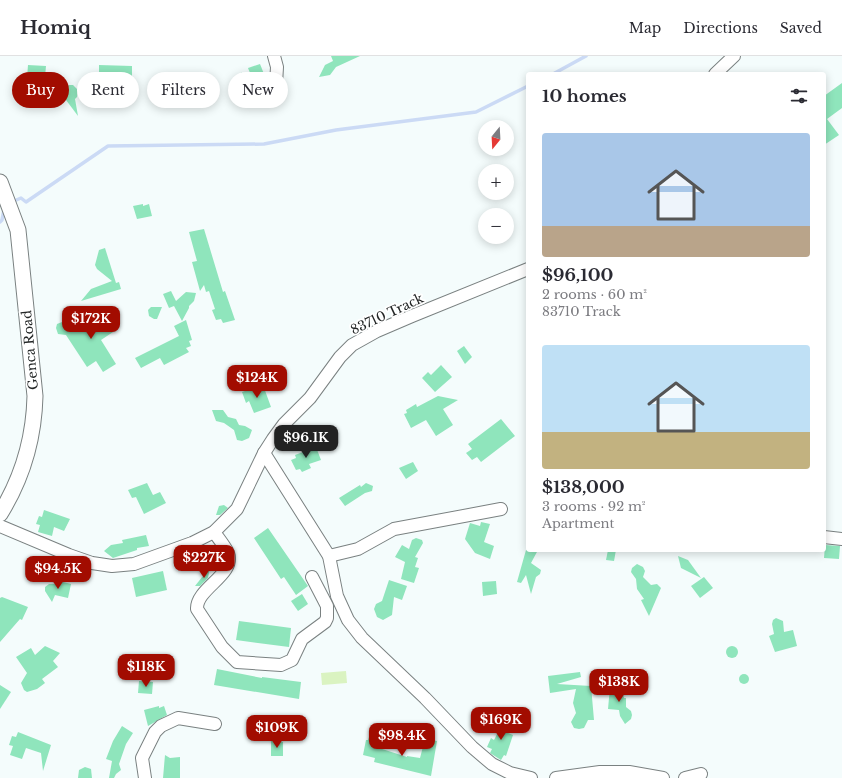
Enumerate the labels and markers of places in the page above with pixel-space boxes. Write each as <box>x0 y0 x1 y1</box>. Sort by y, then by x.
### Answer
pin: $172K <box>63 306 119 340</box>
pin: $124K <box>229 365 285 399</box>
pin: $96.1K <box>273 425 339 459</box>
pin: $227K <box>176 545 232 579</box>
pin: $94.5K <box>25 556 91 590</box>
pin: $118K <box>118 654 174 688</box>
pin: $138K <box>591 669 647 703</box>
pin: $169K <box>473 707 529 741</box>
pin: $109K <box>249 715 305 749</box>
pin: $98.4K <box>369 723 435 757</box>

